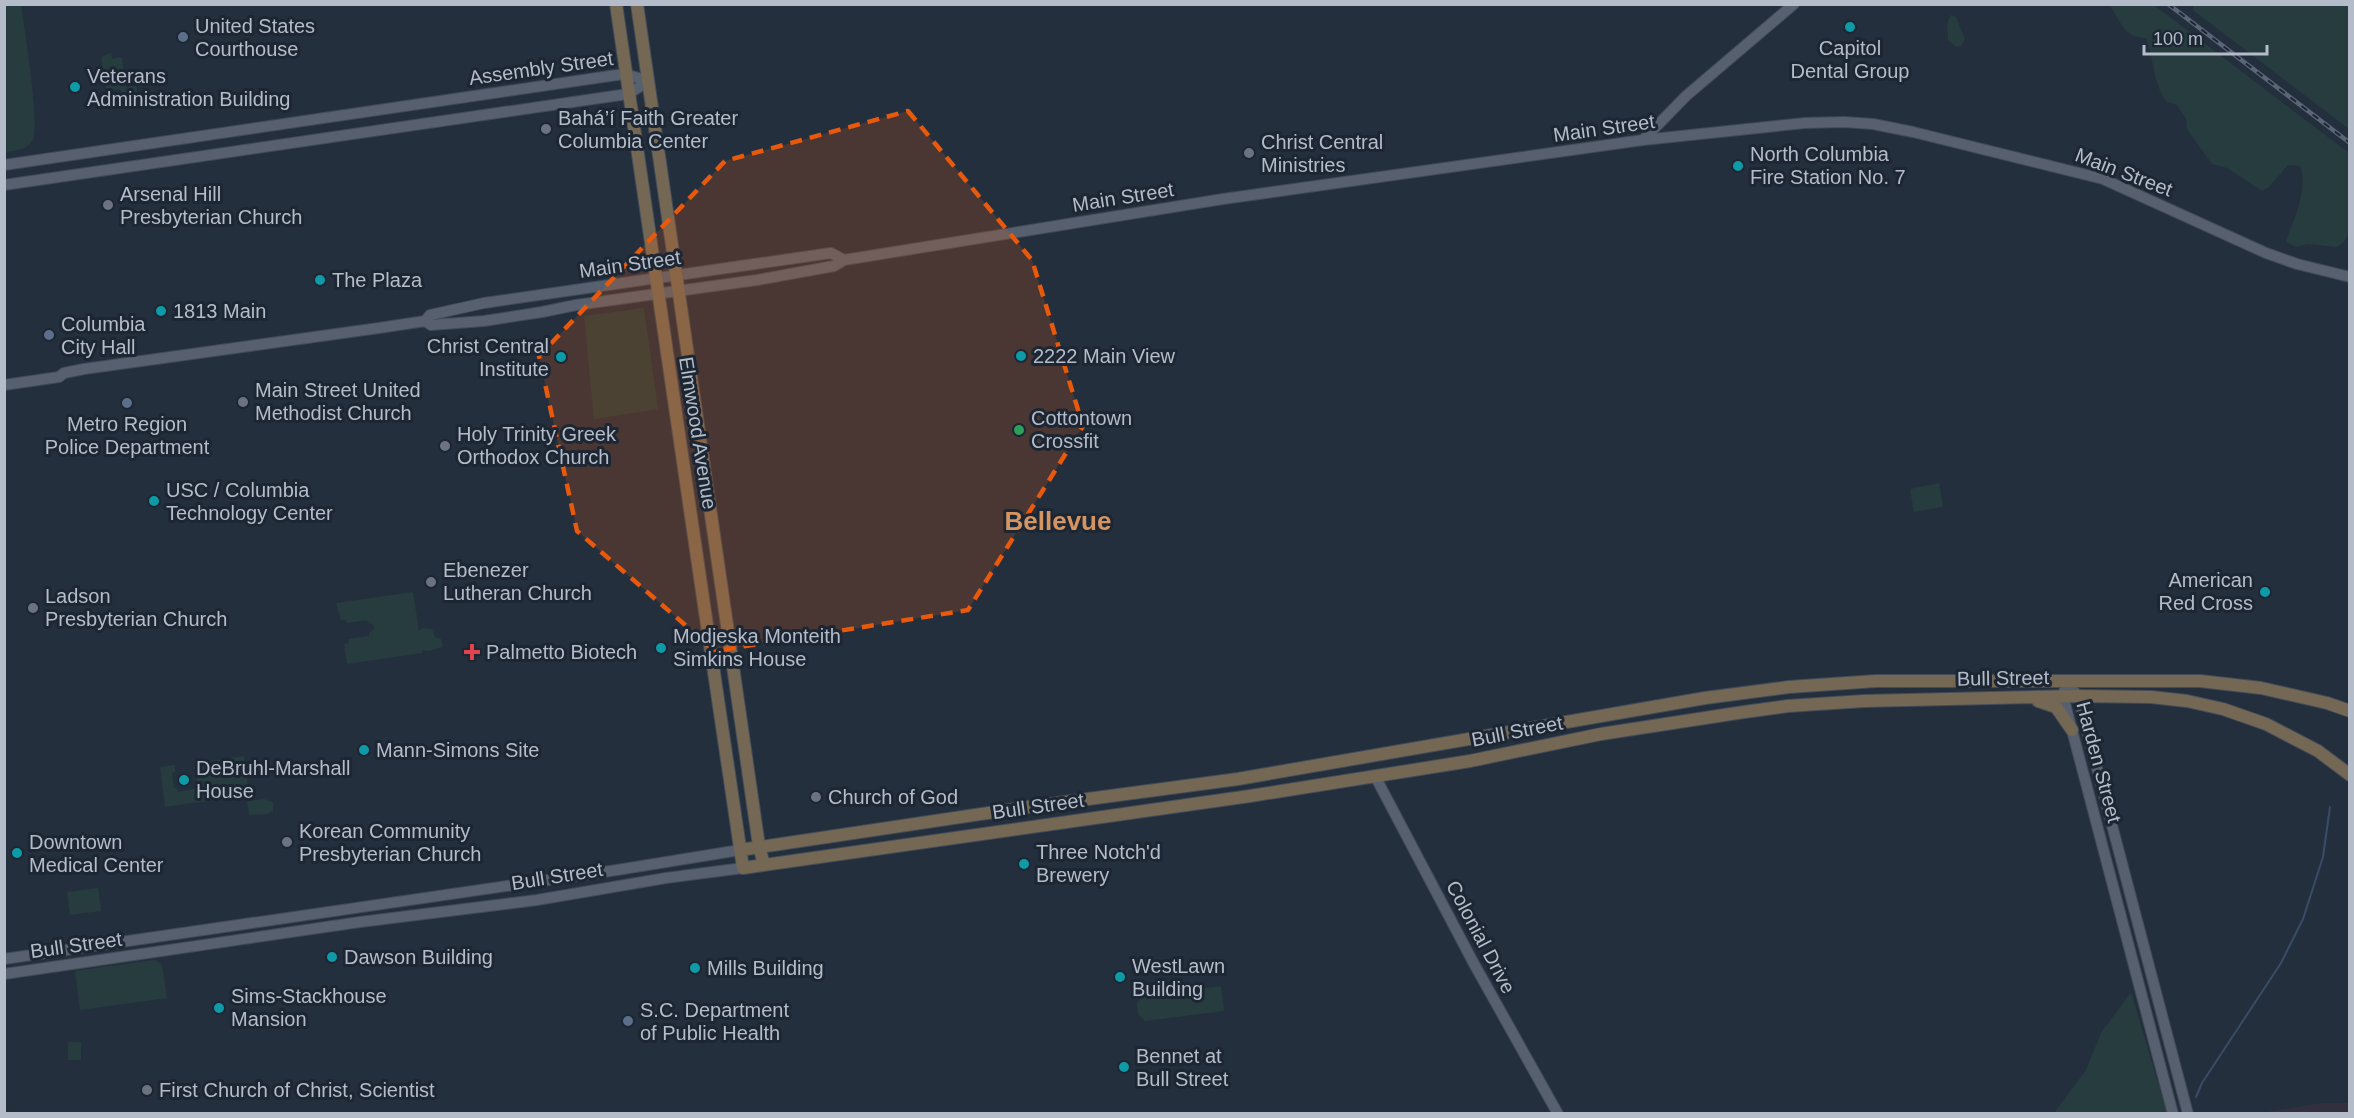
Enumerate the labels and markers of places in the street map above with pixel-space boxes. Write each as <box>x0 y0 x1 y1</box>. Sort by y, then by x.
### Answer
place label: United States Courthouse <box>195 15 315 60</box>
marker: Capitol Dental Group <box>1843 20 1857 34</box>
marker: United States Courthouse <box>176 30 190 44</box>
place label: Capitol Dental Group <box>1791 37 1909 82</box>
place label: Veterans Administration Building <box>87 65 290 110</box>
marker: Veterans Administration Building <box>68 80 82 94</box>
place label: Bahá’í Faith Greater Columbia Center <box>558 107 738 152</box>
marker: Bahá’í Faith Greater Columbia Center <box>539 122 553 136</box>
place label: Christ Central Ministries <box>1261 131 1383 176</box>
place label: North Columbia Fire Station No. 7 <box>1750 143 1906 188</box>
marker: Christ Central Ministries <box>1242 146 1256 160</box>
marker: North Columbia Fire Station No. 7 <box>1731 159 1745 173</box>
place label: Arsenal Hill Presbyterian Church <box>120 183 302 228</box>
marker: Arsenal Hill Presbyterian Church <box>101 198 115 212</box>
place label: The Plaza <box>332 269 423 291</box>
marker: The Plaza <box>313 273 327 287</box>
place label: 1813 Main <box>173 300 266 322</box>
marker: 1813 Main <box>154 304 168 318</box>
place label: Columbia City Hall <box>61 313 146 358</box>
marker: Columbia City Hall <box>42 328 56 342</box>
place label: Christ Central Institute <box>427 335 549 380</box>
place label: 2222 Main View <box>1033 345 1176 367</box>
marker: 2222 Main View <box>1014 349 1028 363</box>
marker: Christ Central Institute <box>554 350 568 364</box>
place label: Main Street United Methodist Church <box>255 379 421 424</box>
marker: Main Street United Methodist Church <box>236 395 250 409</box>
marker: Metro Region Police Department <box>120 396 134 410</box>
place label: Cottontown Crossfit <box>1031 407 1132 452</box>
place label: Metro Region Police Department <box>45 413 210 458</box>
place label: Holy Trinity Greek Orthodox Church <box>457 423 617 468</box>
marker: Cottontown Crossfit <box>1012 423 1026 437</box>
marker: Holy Trinity Greek Orthodox Church <box>438 439 452 453</box>
place label: USC / Columbia Technology Center <box>166 479 333 524</box>
marker: USC / Columbia Technology Center <box>147 494 161 508</box>
place label: Ebenezer Lutheran Church <box>443 559 592 604</box>
place label: American Red Cross <box>2159 569 2253 614</box>
marker: Ebenezer Lutheran Church <box>424 575 438 589</box>
place label: Ladson Presbyterian Church <box>45 585 227 630</box>
marker: American Red Cross <box>2258 585 2272 599</box>
marker: Ladson Presbyterian Church <box>26 601 40 615</box>
place label: Modjeska Monteith Simkins House <box>673 625 841 670</box>
place label: Palmetto Biotech <box>486 641 637 663</box>
marker: Modjeska Monteith Simkins House <box>654 641 668 655</box>
marker: Palmetto Biotech <box>463 643 481 661</box>
place label: Mann-Simons Site <box>376 739 539 761</box>
marker: Mann-Simons Site <box>357 743 371 757</box>
place label: DeBruhl-Marshall House <box>196 757 351 802</box>
marker: DeBruhl-Marshall House <box>177 773 191 787</box>
place label: Church of God <box>828 786 958 808</box>
marker: Church of God <box>809 790 823 804</box>
place label: Korean Community Presbyterian Church <box>299 820 481 865</box>
place label: Downtown Medical Center <box>29 831 164 876</box>
marker: Korean Community Presbyterian Church <box>280 835 294 849</box>
place label: Three Notch'd Brewery <box>1036 841 1161 886</box>
marker: Downtown Medical Center <box>10 846 24 860</box>
marker: Three Notch'd Brewery <box>1017 857 1031 871</box>
place label: Dawson Building <box>344 946 493 968</box>
marker: Dawson Building <box>325 950 339 964</box>
place label: WestLawn Building <box>1132 955 1225 1000</box>
place label: Mills Building <box>707 957 824 979</box>
marker: Mills Building <box>688 961 702 975</box>
marker: WestLawn Building <box>1113 970 1127 984</box>
place label: Sims-Stackhouse Mansion <box>231 985 387 1030</box>
place label: S.C. Department of Public Health <box>640 999 789 1044</box>
marker: Sims-Stackhouse Mansion <box>212 1001 226 1015</box>
marker: S.C. Department of Public Health <box>621 1014 635 1028</box>
place label: Bennet at Bull Street <box>1136 1045 1229 1090</box>
marker: Bennet at Bull Street <box>1117 1060 1131 1074</box>
place label: First Church of Christ, Scientist <box>159 1079 435 1101</box>
marker: First Church of Christ, Scientist <box>140 1083 154 1097</box>

